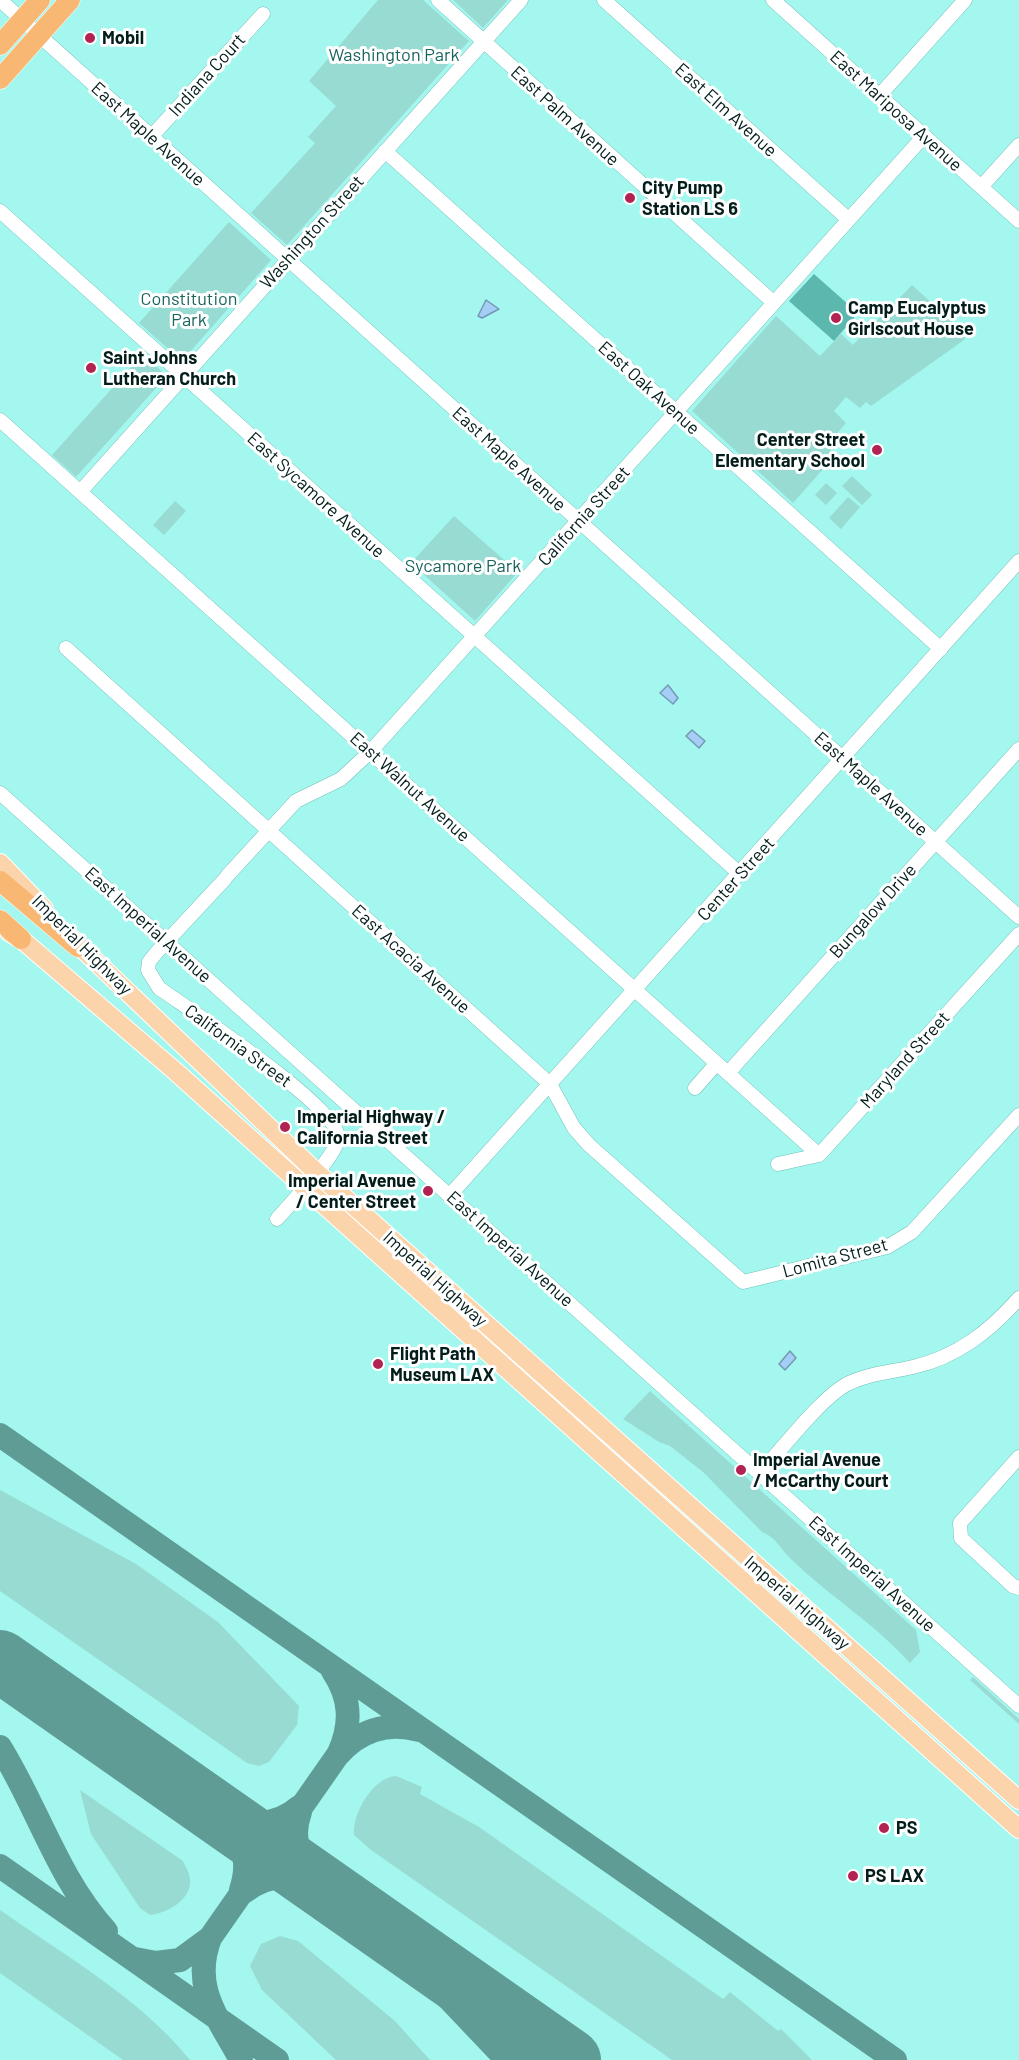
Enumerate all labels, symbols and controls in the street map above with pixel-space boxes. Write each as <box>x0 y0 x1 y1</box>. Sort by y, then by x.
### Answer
place label: Mobil <box>102 27 144 49</box>
street label: Indiana Court <box>164 29 250 121</box>
marker: Mobil <box>83 31 97 45</box>
park label: Washington Park <box>328 44 460 66</box>
street label: East Mariposa Avenue <box>825 46 967 176</box>
street label: East Elm Avenue <box>671 59 781 161</box>
street label: East Palm Avenue <box>506 62 624 170</box>
street label: East Maple Avenue <box>87 77 209 191</box>
street label: Washington Street <box>255 171 369 293</box>
place label: City Pump Station LS 6 <box>642 177 738 219</box>
marker: City Pump Station LS 6 <box>623 191 637 205</box>
park label: Constitution Park <box>140 288 238 330</box>
place label: Camp Eucalyptus Girlscout House <box>848 297 986 340</box>
marker: Camp Eucalyptus Girlscout House <box>829 311 843 325</box>
street label: East Oak Avenue <box>594 337 704 439</box>
place label: Saint Johns Lutheran Church <box>103 347 236 389</box>
marker: Saint Johns Lutheran Church <box>84 361 98 375</box>
street label: East Maple Avenue <box>448 402 570 516</box>
street label: East Sycamore Avenue <box>243 428 389 562</box>
place label: Center Street Elementary School <box>715 429 865 472</box>
marker: Center Street Elementary School <box>870 443 884 457</box>
street label: California Street <box>534 462 634 570</box>
park label: Sycamore Park <box>405 555 521 577</box>
street label: East Walnut Avenue <box>346 727 474 847</box>
street label: East Maple Avenue <box>810 727 932 841</box>
street label: Center Street <box>693 833 779 925</box>
street label: Bungalow Drive <box>825 859 921 963</box>
street label: East Imperial Avenue <box>80 862 216 988</box>
street label: Imperial Highway <box>27 890 137 1000</box>
street label: East Acacia Avenue <box>347 900 475 1018</box>
street label: California Street <box>180 1000 296 1092</box>
street label: Maryland Street <box>856 1007 954 1113</box>
place label: Imperial Highway / California Street <box>297 1106 445 1148</box>
marker: Imperial Highway / California Street <box>278 1120 292 1134</box>
place label: Imperial Avenue / Center Street <box>288 1170 416 1212</box>
marker: Imperial Avenue / Center Street <box>421 1184 435 1198</box>
street label: East Imperial Avenue <box>442 1186 578 1312</box>
street label: Imperial Highway <box>378 1227 492 1331</box>
street label: Lomita Street <box>780 1234 890 1282</box>
place label: Flight Path Museum LAX <box>390 1343 494 1386</box>
marker: Flight Path Museum LAX <box>371 1357 385 1371</box>
place label: Imperial Avenue / McCarthy Court <box>753 1449 889 1492</box>
marker: Imperial Avenue / McCarthy Court <box>734 1463 748 1477</box>
street label: East Imperial Avenue <box>804 1511 940 1637</box>
street label: Imperial Highway <box>740 1551 854 1655</box>
place label: PS <box>896 1817 917 1839</box>
marker: PS <box>877 1821 891 1835</box>
place label: PS LAX <box>865 1865 924 1887</box>
marker: PS LAX <box>846 1869 860 1883</box>

